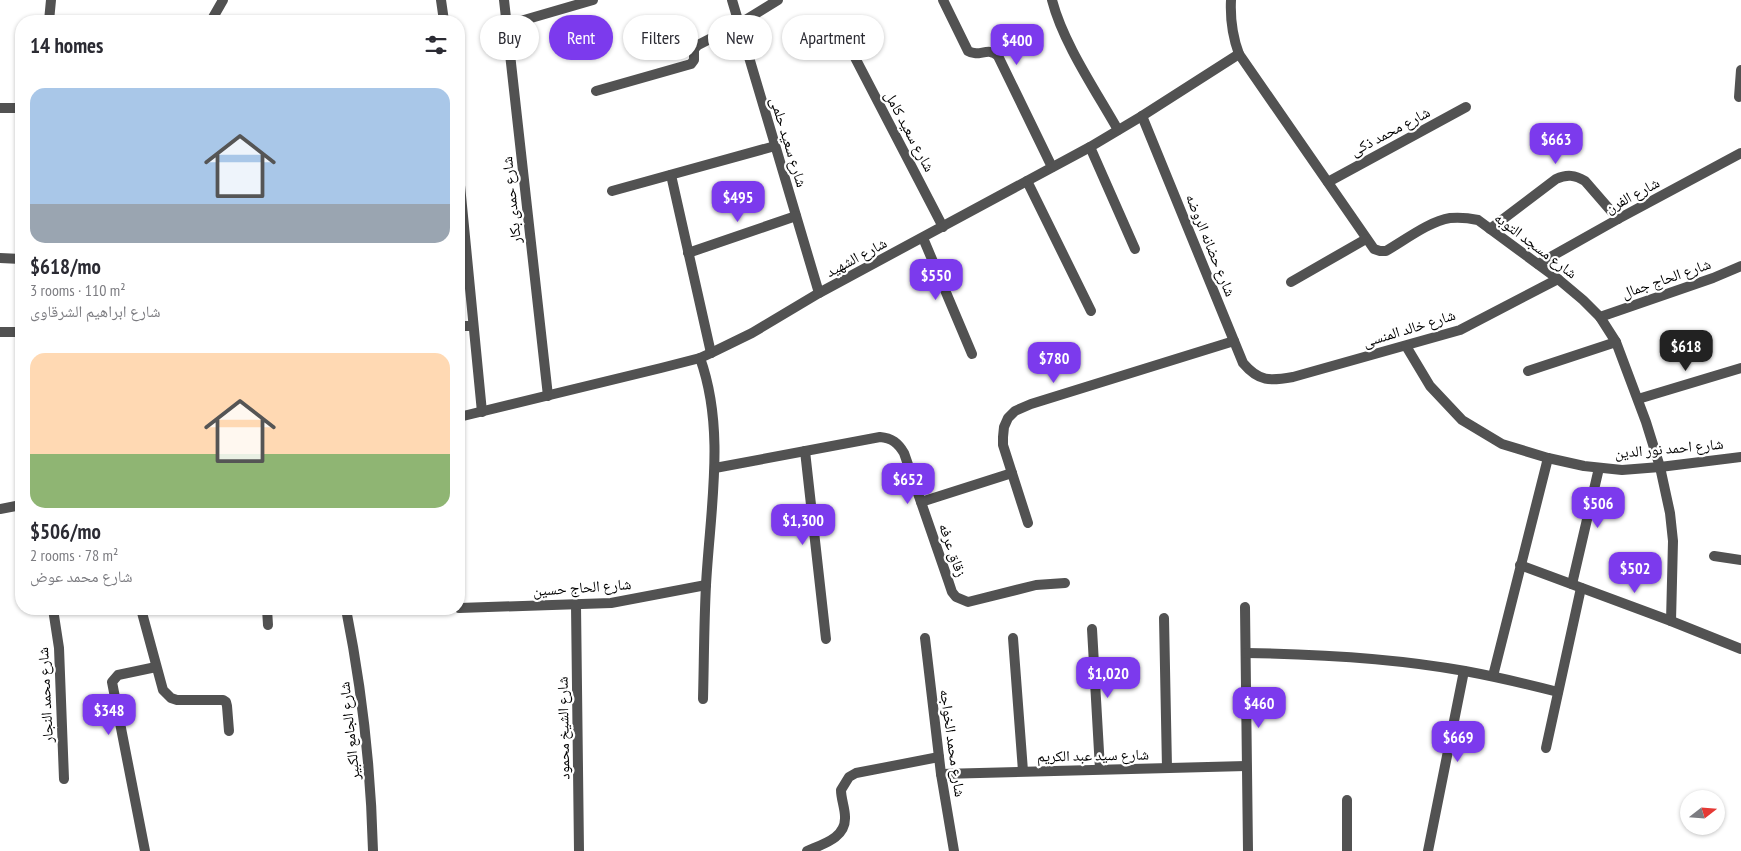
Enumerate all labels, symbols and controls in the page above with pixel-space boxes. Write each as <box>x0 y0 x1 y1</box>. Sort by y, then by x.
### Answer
chip: Buy <box>480 15 539 60</box>
chip: Rent <box>549 15 613 60</box>
chip: Filters <box>623 15 698 60</box>
chip: New <box>708 15 772 60</box>
chip: Apartment <box>782 15 884 60</box>
pin: $400 <box>987 23 1047 66</box>
text: $400 <box>1002 30 1032 50</box>
icon: filters <box>422 31 450 59</box>
text: 14 homes <box>30 32 103 59</box>
street label: شارع سعيد كامل <box>880 87 939 175</box>
street label: شارع سعيد حلمى <box>765 95 812 190</box>
street label: شارع محمد ذكى <box>1347 102 1434 161</box>
icon: home <box>195 121 285 211</box>
pin: $663 <box>1526 122 1586 165</box>
text: $663 <box>1541 129 1571 149</box>
street label: شارع حمدى بكار <box>497 155 526 246</box>
street label: شارع الفرن <box>1601 173 1663 218</box>
pin: $495 <box>708 180 768 223</box>
text: $495 <box>723 187 753 207</box>
street label: شارع حضانه الروضه <box>1181 191 1240 300</box>
street label: شارع مسجد التوبه <box>1490 208 1581 283</box>
street label: شارع الشهيد <box>822 233 890 282</box>
text: $618/mo <box>30 253 101 280</box>
street label: شارع الحاج جمال <box>1619 254 1714 303</box>
pin: $550 <box>906 258 966 301</box>
text: $550 <box>921 265 951 285</box>
text: 3 rooms · 110 m² <box>30 280 126 300</box>
text: شارع ابراهيم الشرقاوى <box>30 301 160 321</box>
street label: شارع خالد المنسى <box>1360 305 1458 352</box>
pin: $618 <box>1656 330 1716 372</box>
text: $618 <box>1671 336 1701 356</box>
pin: $780 <box>1024 342 1084 384</box>
text: $780 <box>1039 348 1069 368</box>
icon: home <box>195 386 285 476</box>
street label: شارع احمد نور الدين <box>1614 434 1724 463</box>
pin: $652 <box>878 462 938 505</box>
text: $652 <box>893 469 923 489</box>
pin: $506 <box>1568 486 1628 529</box>
text: $506 <box>1583 493 1613 513</box>
pin: $1,300 <box>762 504 844 546</box>
text: $1,300 <box>782 510 824 530</box>
text: $506/mo <box>30 518 101 545</box>
street label: زقاق عرفه <box>934 521 971 580</box>
text: 2 rooms · 78 m² <box>30 545 118 565</box>
pin: $502 <box>1605 552 1665 594</box>
text: $502 <box>1620 558 1650 578</box>
text: شارع محمد عوض <box>30 566 132 586</box>
street label: شارع الحاج حسين <box>532 574 632 601</box>
street label: شارع محمد النجار <box>33 647 58 744</box>
pin: $1,020 <box>1067 656 1149 699</box>
text: $1,020 <box>1087 663 1129 683</box>
street label: شارع الشيخ محمود <box>553 676 574 780</box>
street label: شارع الجامع الكبير <box>334 681 365 782</box>
pin: $460 <box>1229 686 1289 729</box>
street label: شارع محمد الخواجه <box>935 688 970 798</box>
text: $460 <box>1244 693 1274 713</box>
pin: $348 <box>79 694 139 736</box>
text: $348 <box>94 700 124 720</box>
pin: $669 <box>1428 720 1488 763</box>
text: $669 <box>1443 727 1473 747</box>
street label: شارع سيد عبد الكريم <box>1037 745 1149 766</box>
north arrow <box>1680 790 1725 835</box>
map controls <box>1680 790 1725 835</box>

